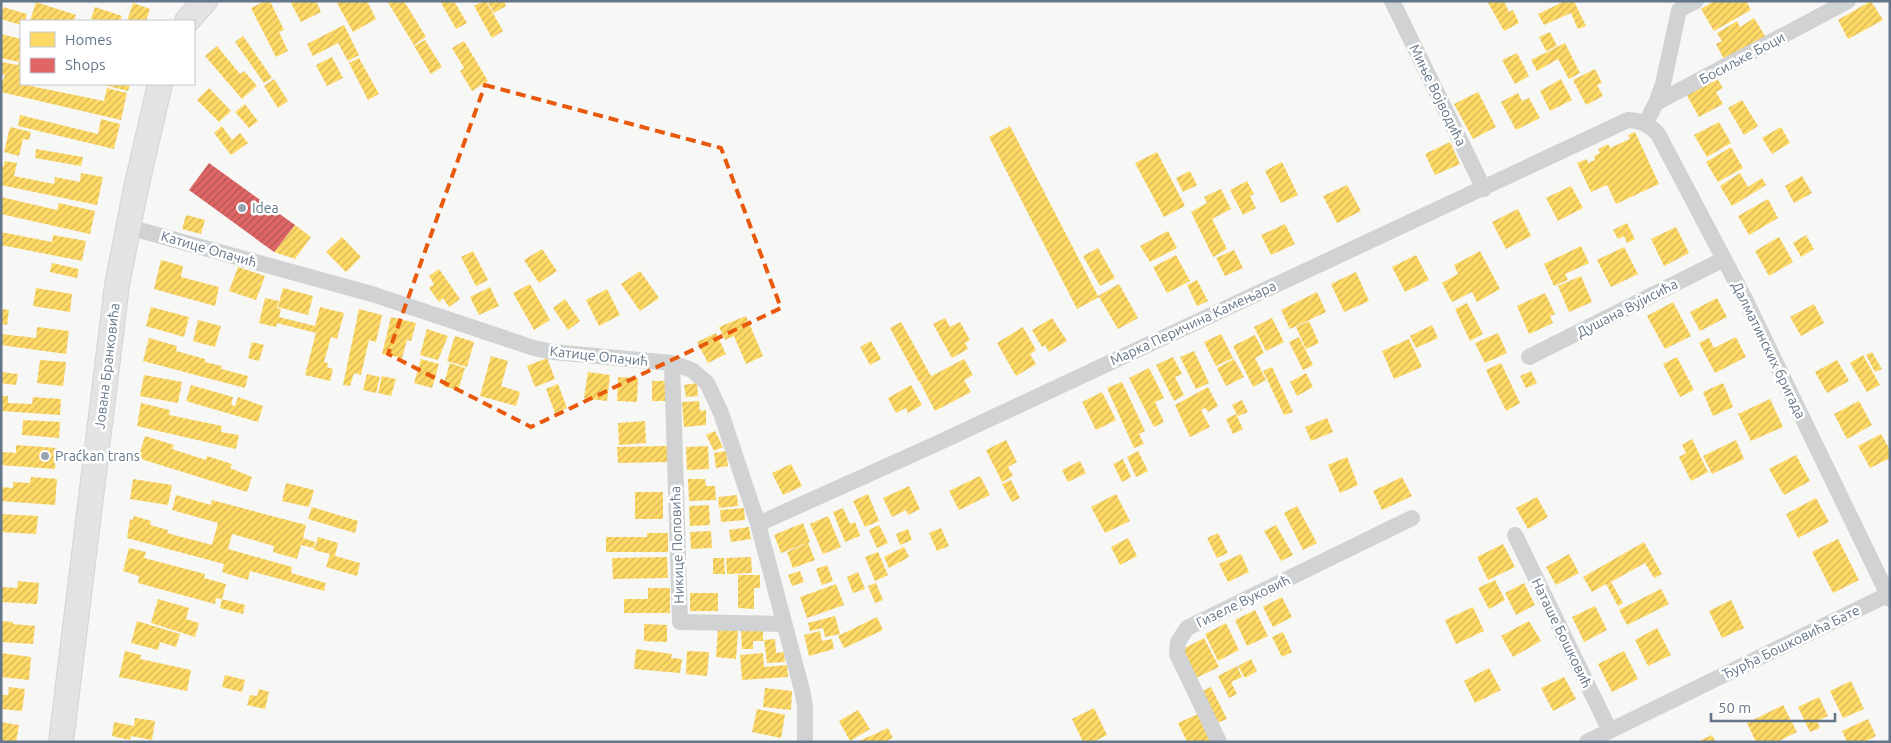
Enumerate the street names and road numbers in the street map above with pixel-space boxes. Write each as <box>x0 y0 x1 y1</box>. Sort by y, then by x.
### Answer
street label: Босиљке Боци <box>1696 29 1788 87</box>
street label: Миње Војводића <box>1406 41 1470 149</box>
street label: Катице Опачић <box>159 228 259 270</box>
street label: Душана Вујисића <box>1574 276 1680 340</box>
street label: Марка Перичина Камењара <box>1107 277 1279 369</box>
street label: Далматинских бригада <box>1729 279 1809 421</box>
street label: Јована Бранковића <box>91 302 123 430</box>
street label: Катице Опачић <box>549 343 649 369</box>
street label: Никице Поповића <box>667 486 687 604</box>
street label: Гизеле Вуковић <box>1193 571 1293 631</box>
street label: Наташе Бошковић <box>1529 576 1595 690</box>
street label: Ђурђа Бошковића Бате <box>1720 602 1862 682</box>

